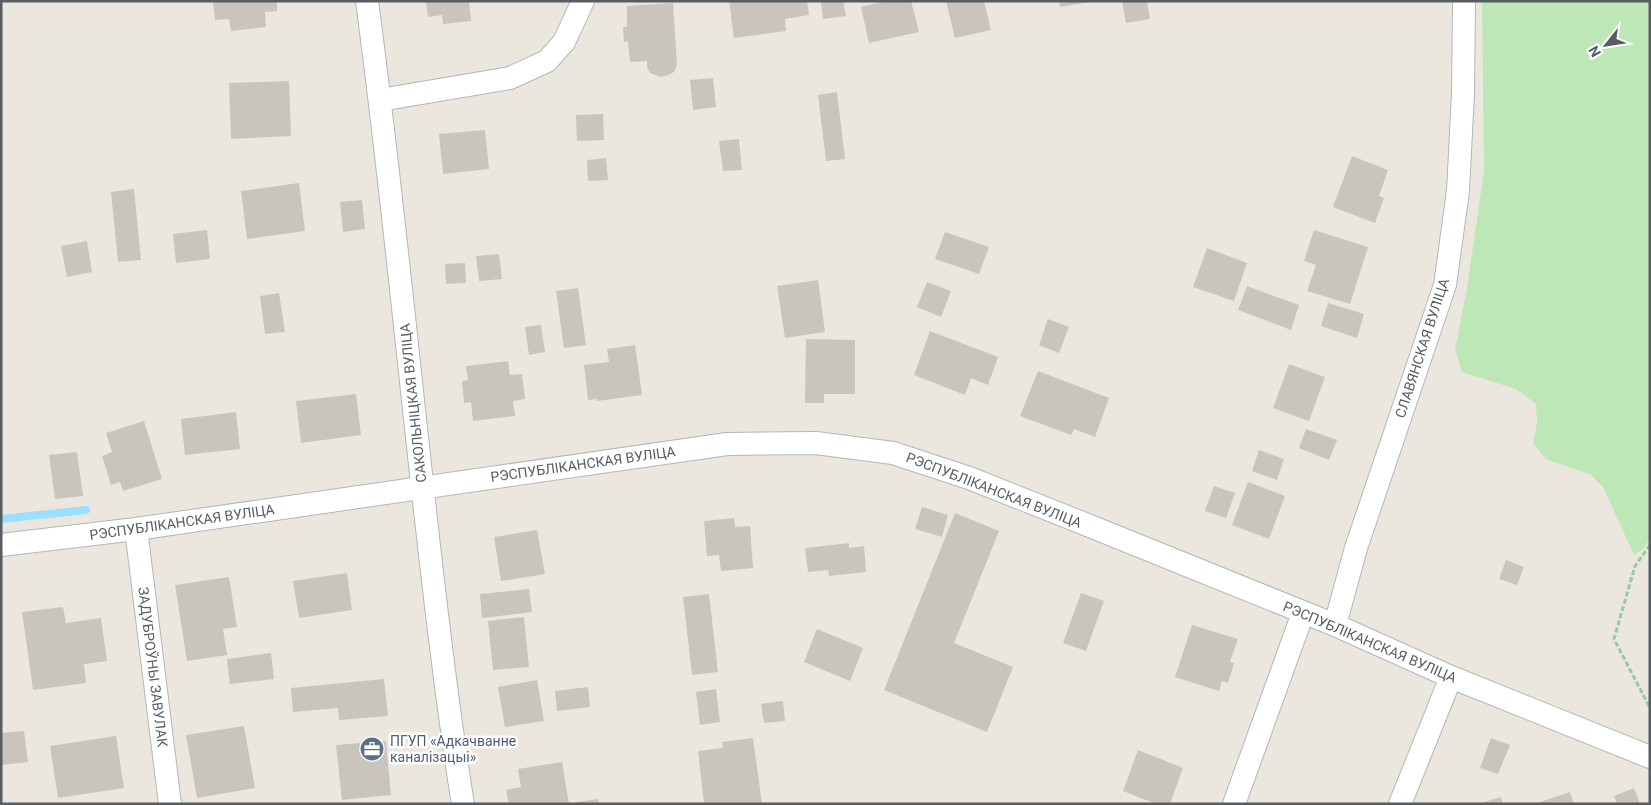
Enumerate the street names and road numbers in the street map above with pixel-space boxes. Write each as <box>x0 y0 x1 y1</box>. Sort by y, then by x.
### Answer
street label: СЛАВЯНСКАЯ ВУЛІЦА <box>1392 276 1452 420</box>
street label: САКОЛЬНІЦКАЯ ВУЛІЦА <box>397 323 429 483</box>
street label: РЭСПУБЛІКАНСКАЯ ВУЛІЦА <box>489 443 677 485</box>
street label: РЭСПУБЛІКАНСКАЯ ВУЛІЦА <box>904 449 1084 531</box>
street label: РЭСПУБЛІКАНСКАЯ ВУЛІЦА <box>88 501 276 543</box>
street label: ЗАДУБРОЎНЫ ЗАВУЛАК <box>135 586 172 748</box>
street label: РЭСПУБЛІКАНСКАЯ ВУЛІЦА <box>1281 598 1459 686</box>

